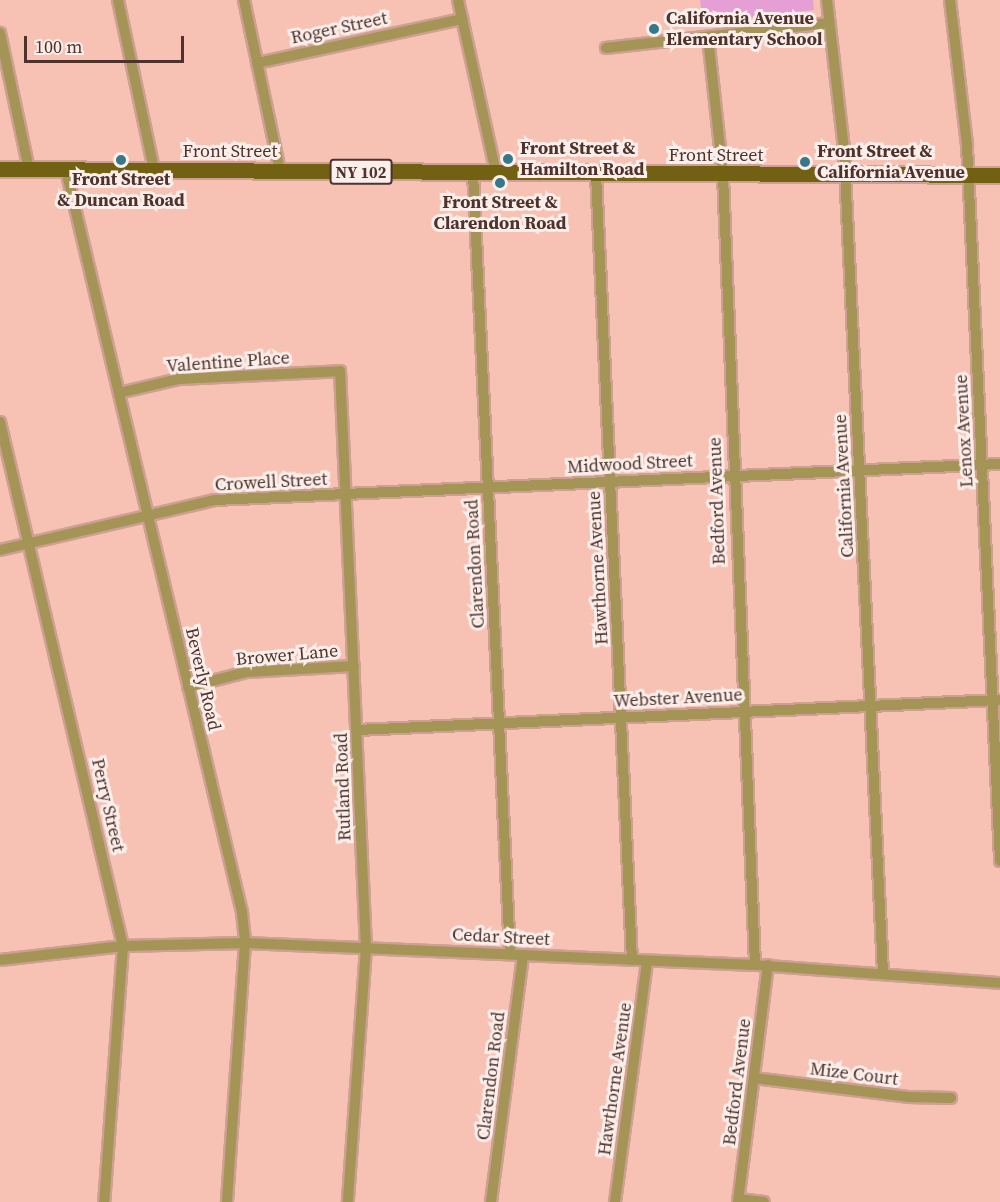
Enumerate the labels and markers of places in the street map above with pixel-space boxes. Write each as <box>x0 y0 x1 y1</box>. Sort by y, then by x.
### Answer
place label: California Avenue Elementary School <box>666 8 823 50</box>
marker: California Avenue Elementary School <box>647 22 661 36</box>
place label: Front Street & Hamilton Road <box>520 138 645 180</box>
place label: Front Street & California Avenue <box>817 141 965 184</box>
marker: Front Street & Hamilton Road <box>501 152 515 166</box>
marker: Front Street & Duncan Road <box>114 153 128 167</box>
marker: Front Street & California Avenue <box>798 155 812 169</box>
place label: Front Street & Duncan Road <box>57 169 185 212</box>
marker: Front Street & Clarendon Road <box>493 176 507 190</box>
place label: Front Street & Clarendon Road <box>434 192 566 234</box>

